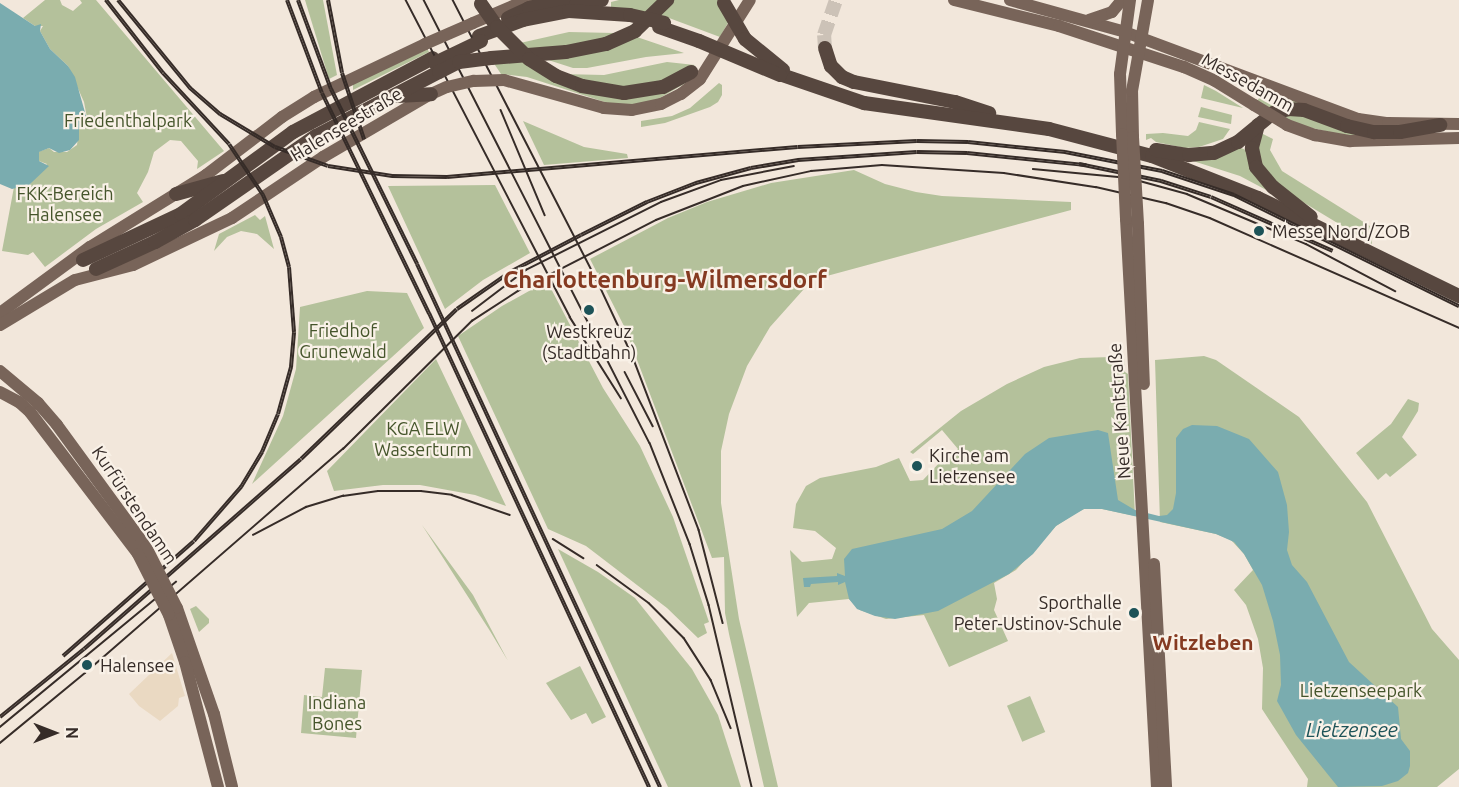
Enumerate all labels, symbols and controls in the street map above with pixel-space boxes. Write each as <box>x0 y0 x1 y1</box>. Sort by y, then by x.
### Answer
street label: Messedamm <box>1198 48 1298 116</box>
street label: Halenseestraße <box>286 82 406 166</box>
park label: Friedenthalpark <box>64 109 192 131</box>
park label: FKK-Bereich Halensee <box>16 183 114 226</box>
place label: Messe Nord/ZOB <box>1272 220 1410 242</box>
marker: Messe Nord/ZOB <box>1250 222 1268 240</box>
district label: Charlottenburg-Wilmersdorf <box>503 266 827 294</box>
marker: Westkreuz (Stadtbahn) <box>580 301 598 319</box>
park label: Friedhof Grunewald <box>299 320 387 362</box>
place label: Westkreuz (Stadtbahn) <box>542 321 636 364</box>
street label: Neue Kantstraße <box>1103 342 1135 480</box>
park label: KGA ELW Wasserturm <box>374 418 472 460</box>
street label: Kurfürstendamm <box>88 442 182 568</box>
place label: Kirche am Lietzensee <box>929 445 1016 488</box>
marker: Kirche am Lietzensee <box>910 459 924 473</box>
place label: Sporthalle Peter-Ustinov-Schule <box>954 592 1122 634</box>
marker: Sporthalle Peter-Ustinov-Schule <box>1127 606 1141 620</box>
district label: Witzleben <box>1152 629 1254 655</box>
place label: Halensee <box>100 654 174 676</box>
marker: Halensee <box>78 656 96 674</box>
park label: Lietzenseepark <box>1300 679 1422 701</box>
park label: Indiana Bones <box>308 692 366 734</box>
north arrow <box>24 703 84 763</box>
water label: Lietzensee <box>1306 717 1398 741</box>
text: N <box>63 727 81 739</box>

